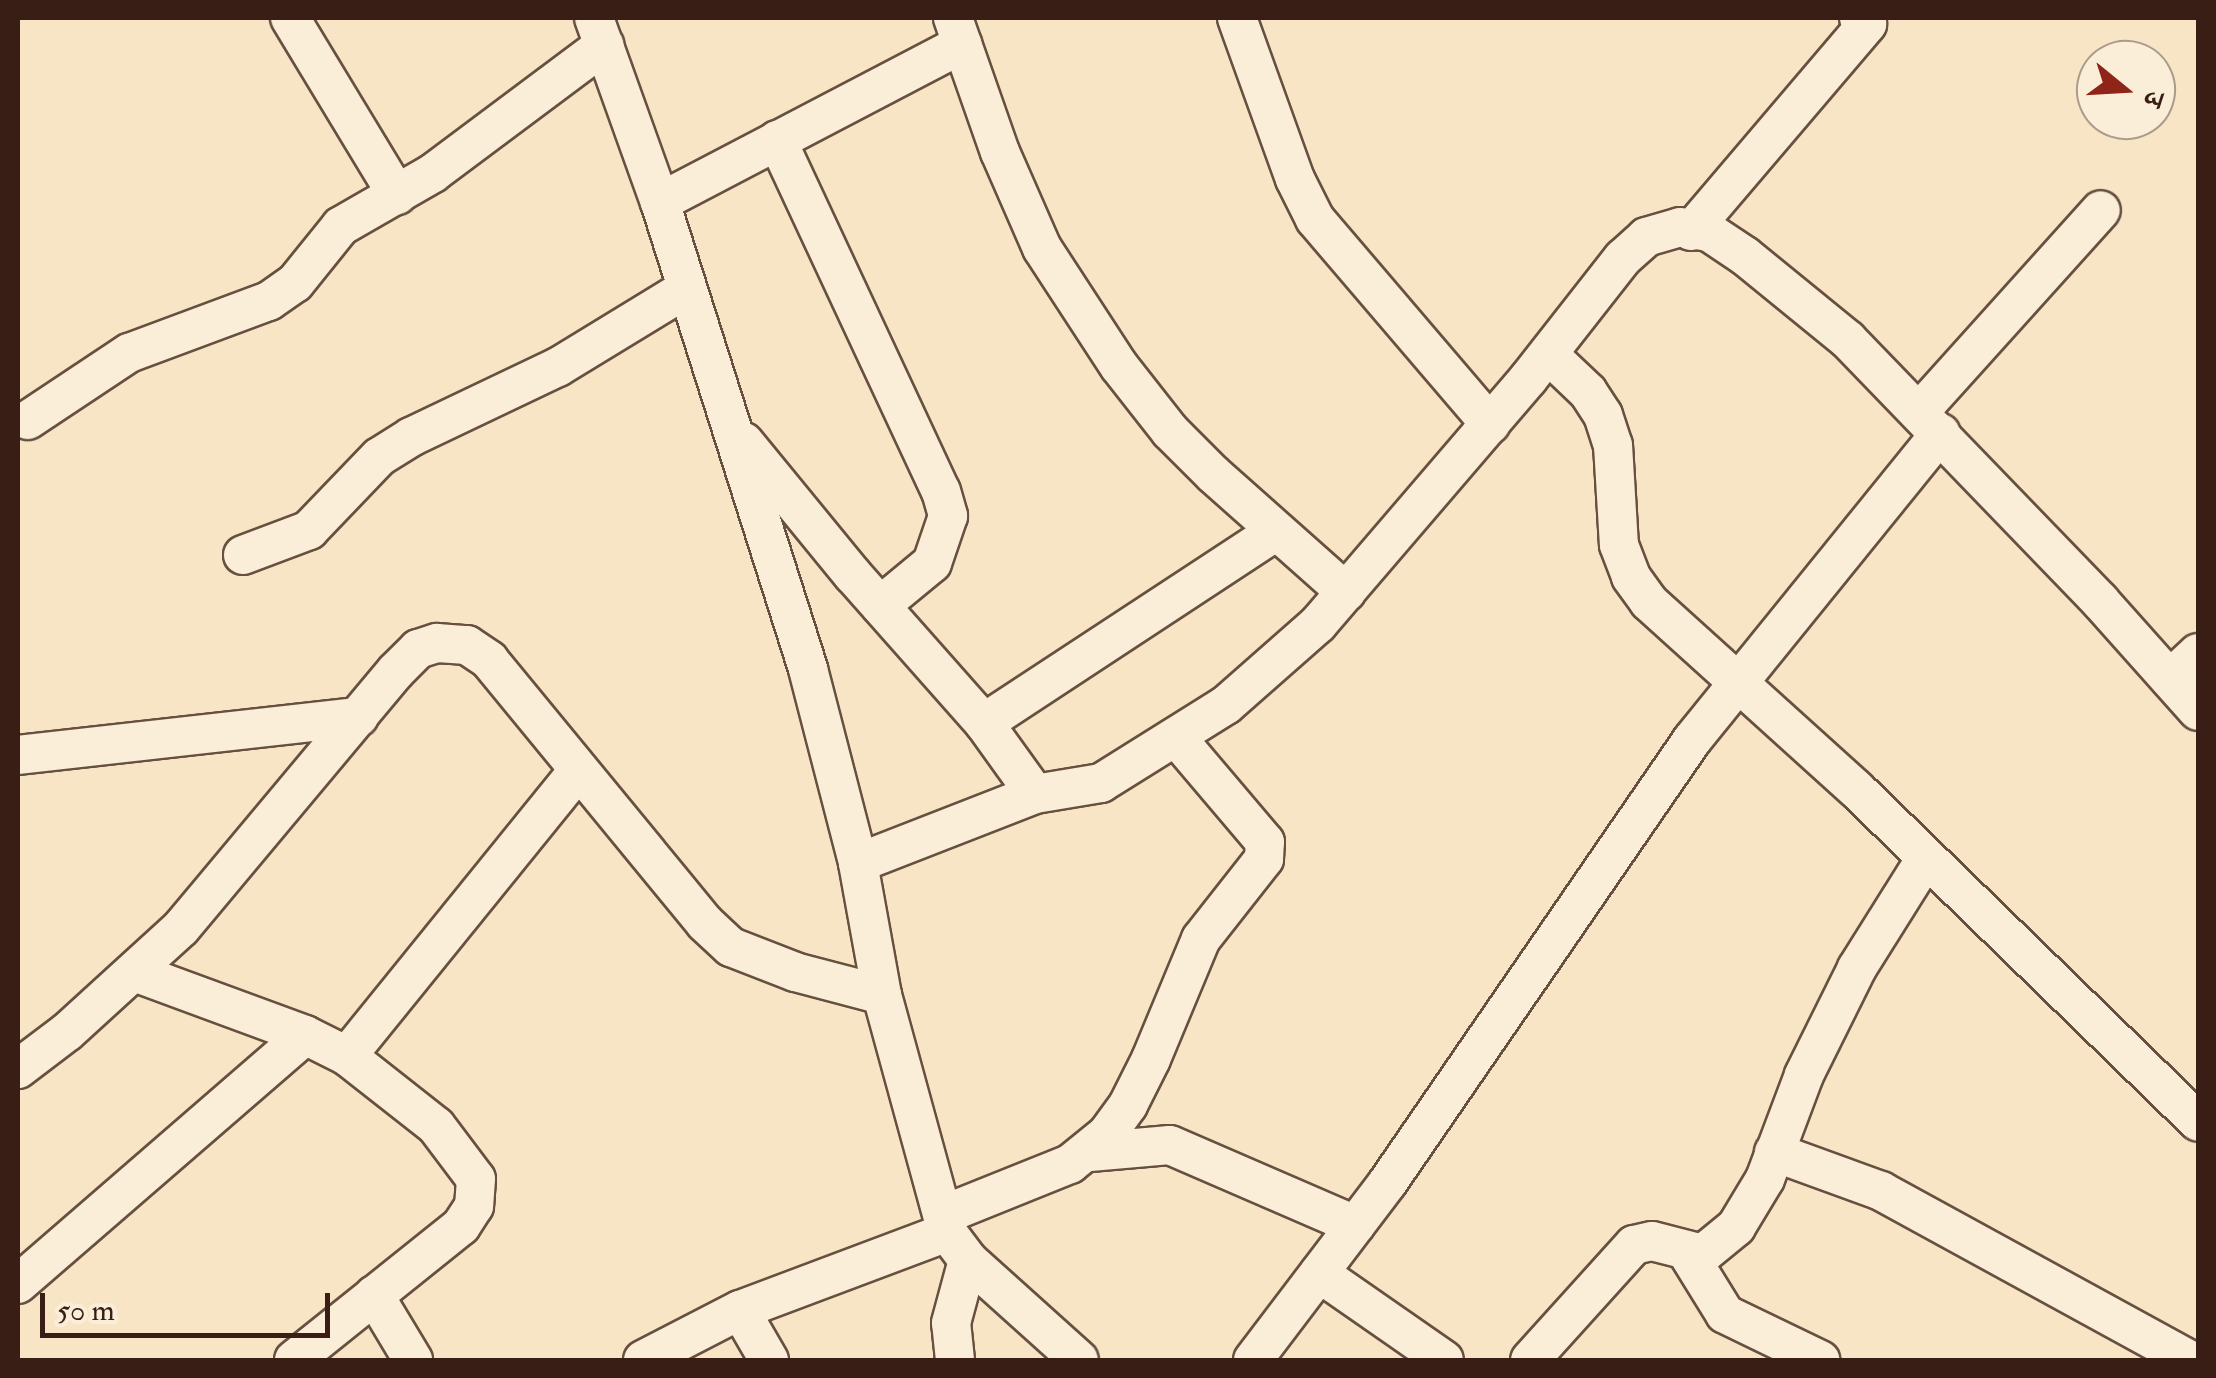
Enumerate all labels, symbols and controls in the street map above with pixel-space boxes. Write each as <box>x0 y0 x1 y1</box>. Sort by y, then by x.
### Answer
north arrow <box>2076 40 2176 140</box>
text: उ <box>2134 87 2172 111</box>
scale bar <box>45 1273 335 1335</box>
text: 50 m <box>57 1292 115 1329</box>

